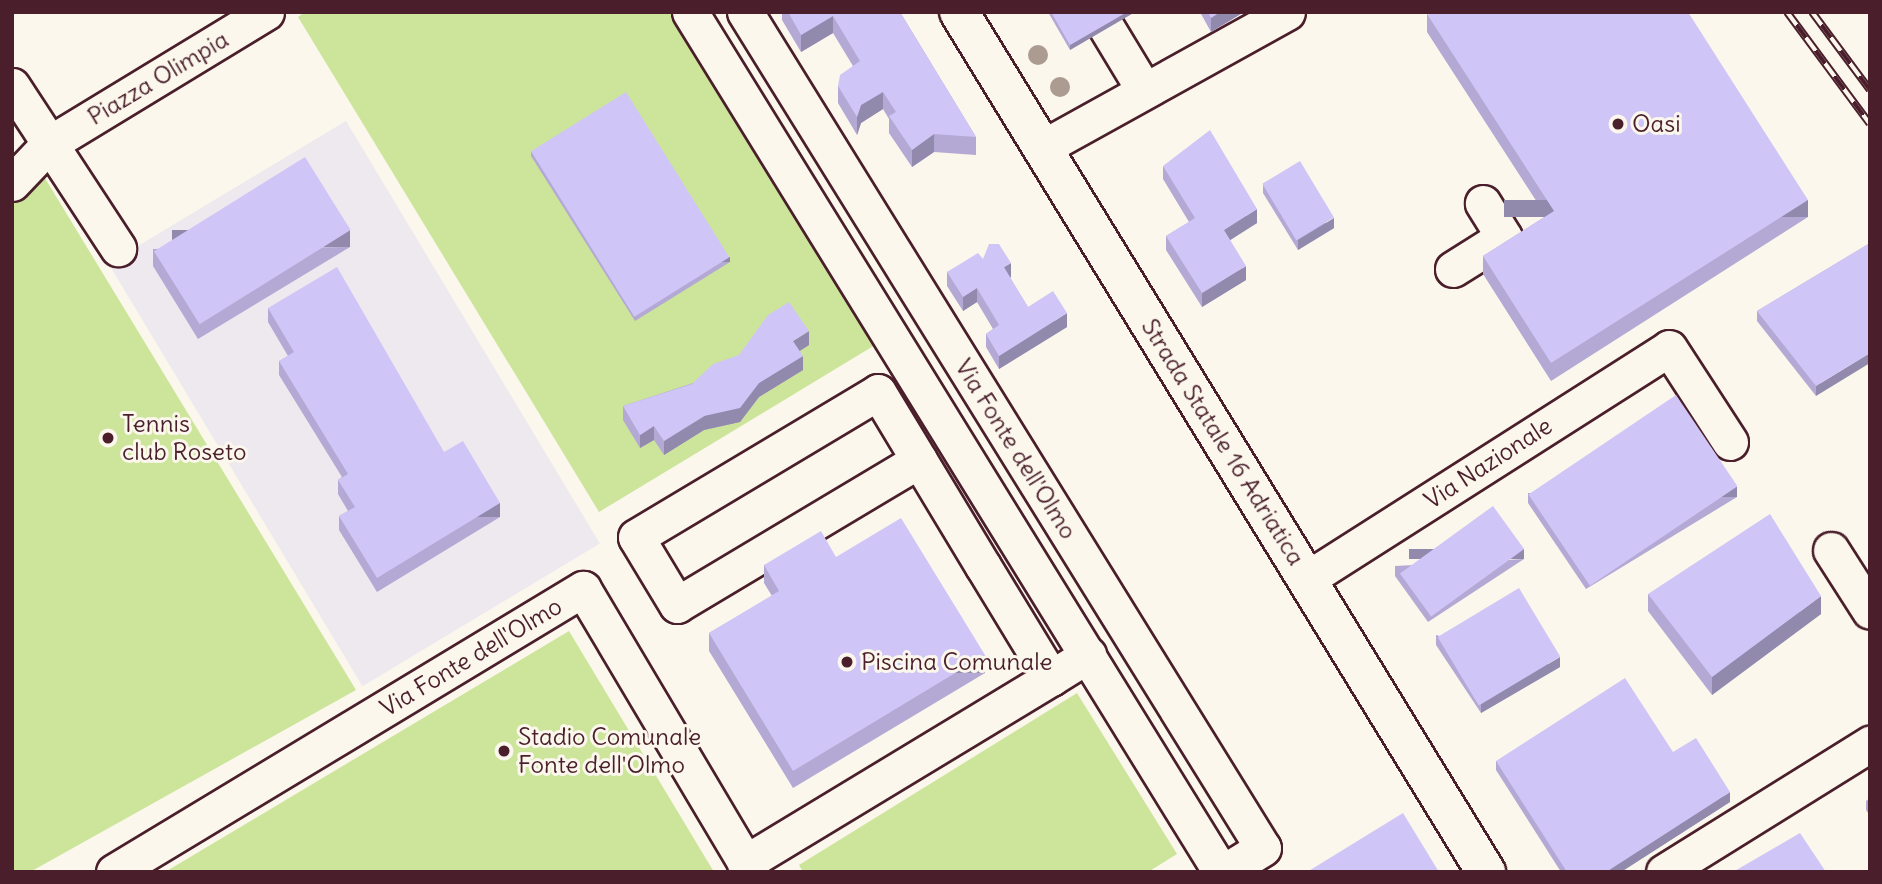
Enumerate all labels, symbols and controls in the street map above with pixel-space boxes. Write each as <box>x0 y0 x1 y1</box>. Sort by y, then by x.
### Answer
street label: Piazza Olimpia <box>83 25 233 131</box>
place label: Oasi <box>1632 110 1681 138</box>
marker: Oasi <box>1610 116 1626 132</box>
street label: Strada Statale 16 Adriatica <box>1135 314 1311 570</box>
street label: Via Fonte dell'Olmo <box>949 354 1083 544</box>
place label: Tennis club Roseto <box>122 410 247 466</box>
street label: Via Nazionale <box>1419 411 1557 515</box>
marker: Tennis club Roseto <box>100 430 116 446</box>
street label: Via Fonte dell'Olmo <box>375 591 567 723</box>
place label: Piscina Comunale <box>861 648 1053 676</box>
marker: Piscina Comunale <box>839 654 855 670</box>
place label: Stadio Comunale Fonte dell'Olmo <box>518 723 701 779</box>
marker: Stadio Comunale Fonte dell'Olmo <box>496 743 512 759</box>

